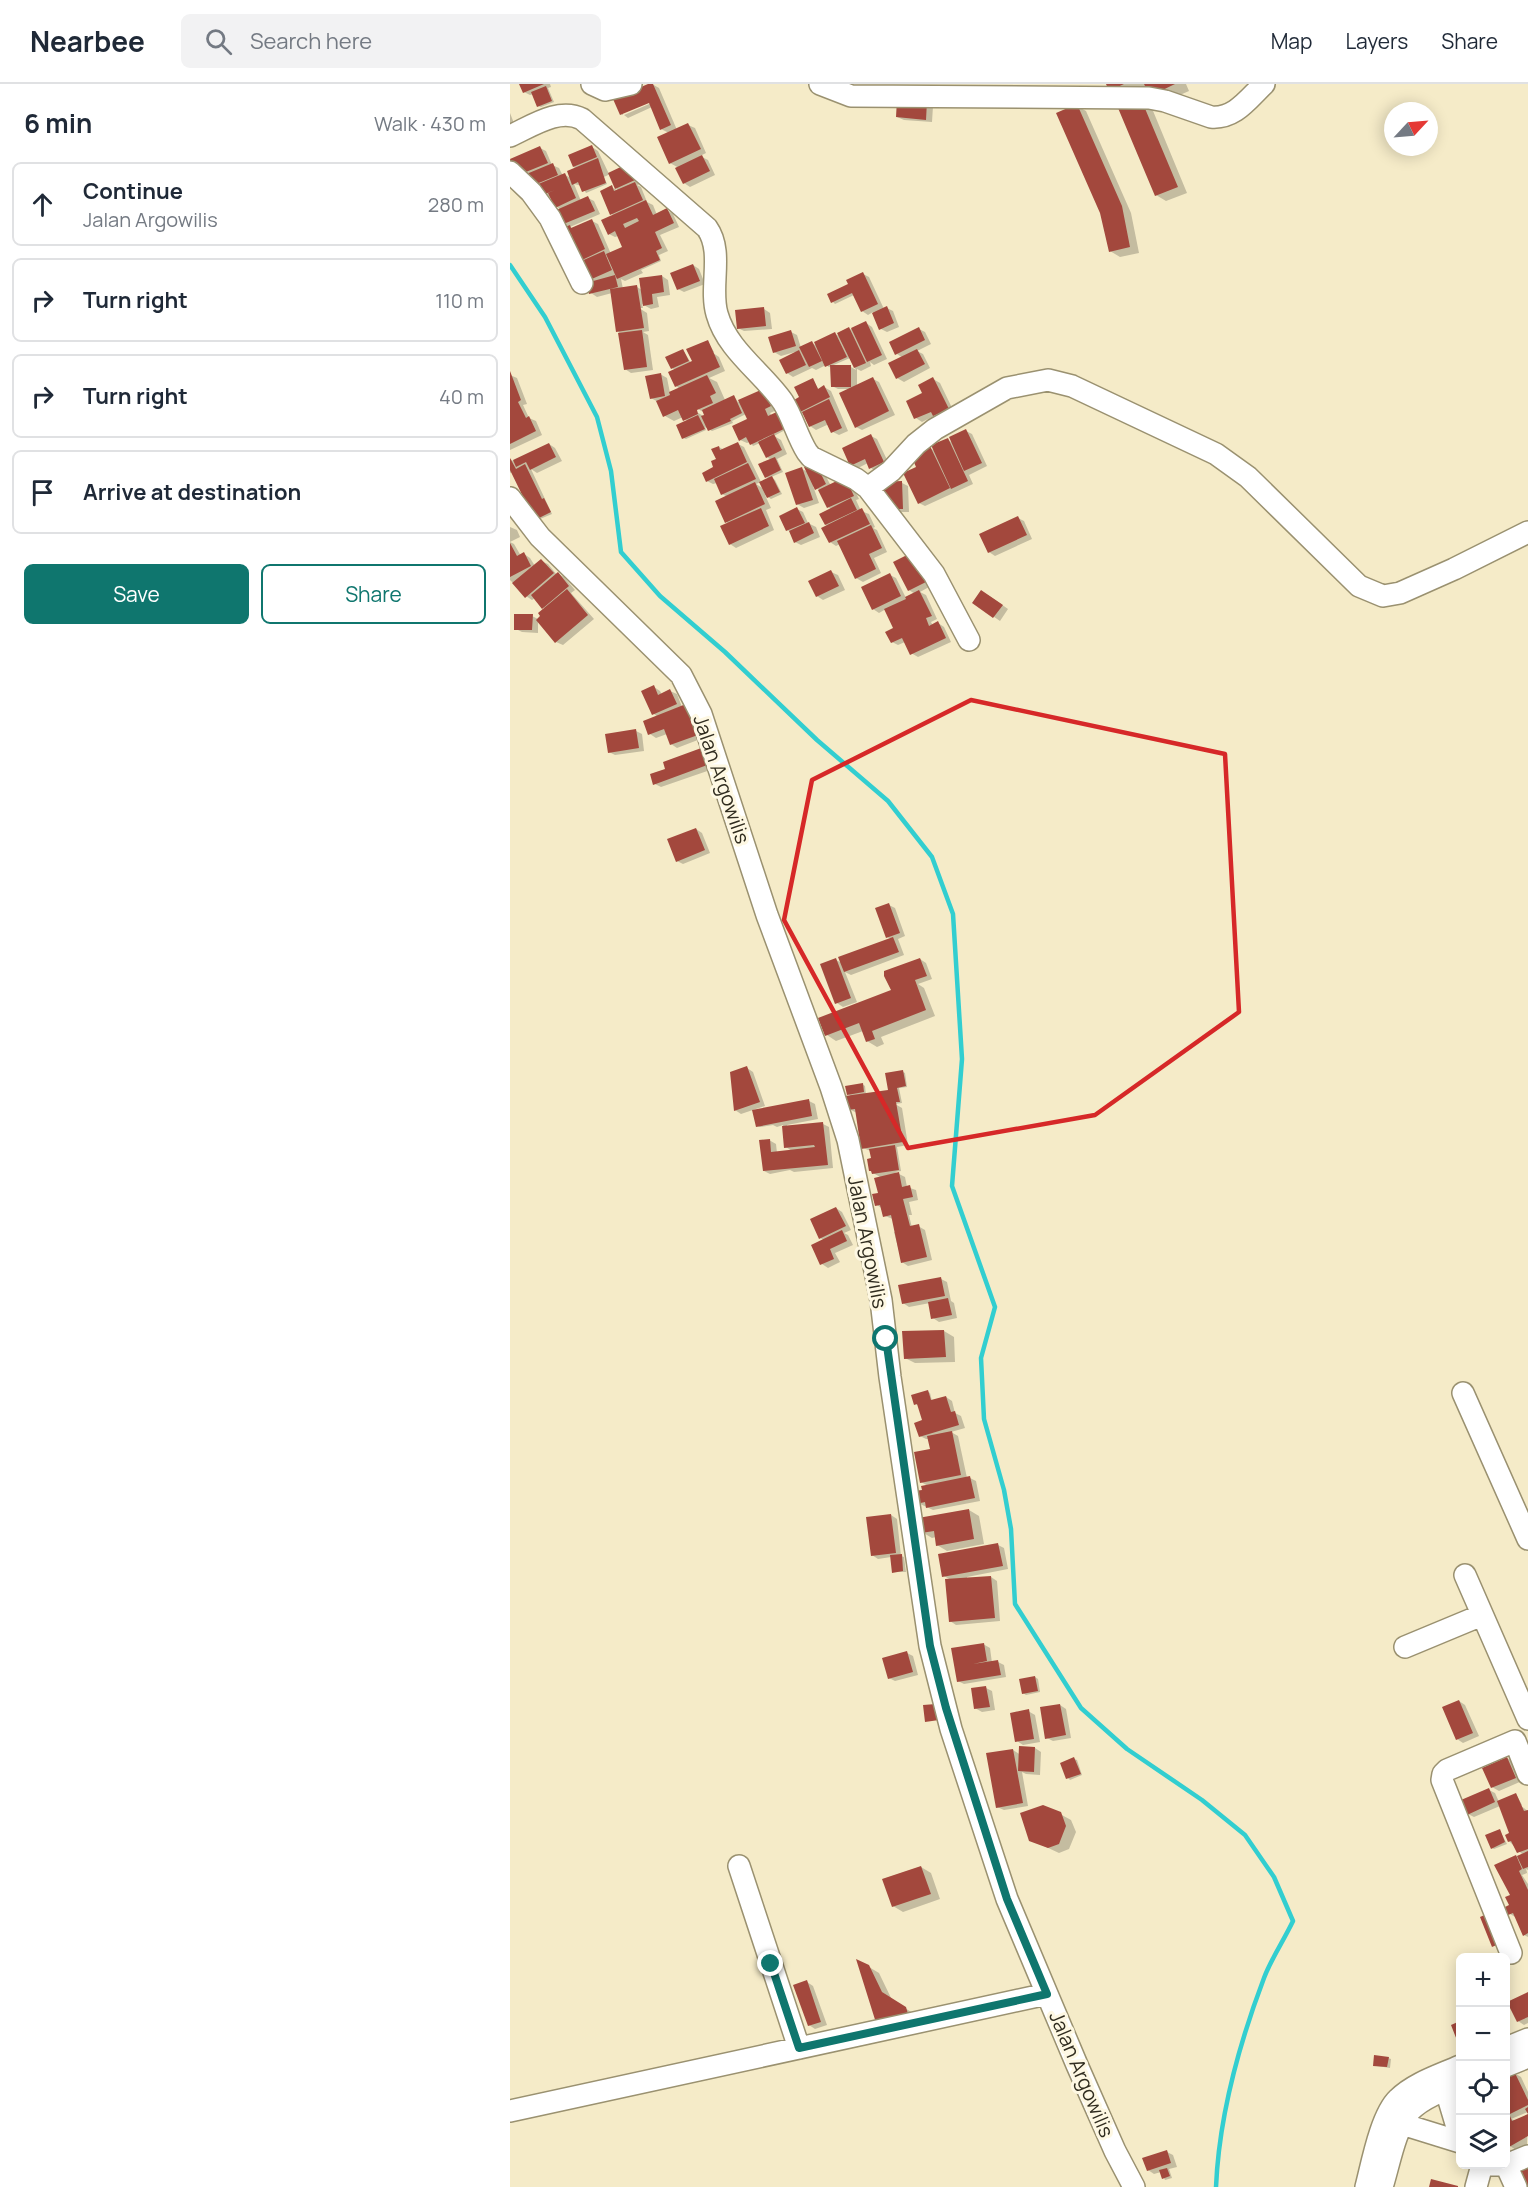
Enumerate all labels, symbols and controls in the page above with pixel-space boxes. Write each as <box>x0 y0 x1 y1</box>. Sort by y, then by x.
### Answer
search box <box>181 14 601 68</box>
text: Nearbee <box>30 22 145 60</box>
icon: search <box>202 25 235 58</box>
text: Search here <box>250 26 372 56</box>
text: Map <box>1271 27 1312 55</box>
text: Layers <box>1345 27 1408 55</box>
text: Share <box>1441 27 1498 55</box>
north arrow <box>1384 102 1438 156</box>
text: 6 min <box>24 105 92 141</box>
text: Walk · 430 m <box>374 110 486 137</box>
text: Continue <box>83 176 183 206</box>
icon: ahead <box>26 188 59 221</box>
text: 280 m <box>428 191 484 218</box>
text: Jalan Argowilis <box>83 206 218 233</box>
icon: right <box>26 284 59 317</box>
text: Turn right <box>83 285 188 315</box>
text: 110 m <box>435 287 484 314</box>
icon: right <box>26 380 59 413</box>
text: Turn right <box>83 381 188 411</box>
text: 40 m <box>439 383 484 410</box>
icon: arrive <box>26 476 59 509</box>
text: Arrive at destination <box>83 477 301 507</box>
button: Save <box>24 564 249 624</box>
button: Share <box>261 564 486 624</box>
street label: Jalan Argowilis <box>687 711 757 847</box>
street label: Jalan Argowilis <box>842 1173 894 1311</box>
route start <box>872 1325 898 1351</box>
route end <box>757 1950 783 1976</box>
map controls <box>1456 1953 1510 2169</box>
button: + <box>1456 1953 1510 2007</box>
street label: Jalan Argowilis <box>1043 2007 1121 2141</box>
button: − <box>1456 2007 1510 2061</box>
button: locate <box>1456 2061 1510 2115</box>
button: layers <box>1456 2115 1510 2169</box>

